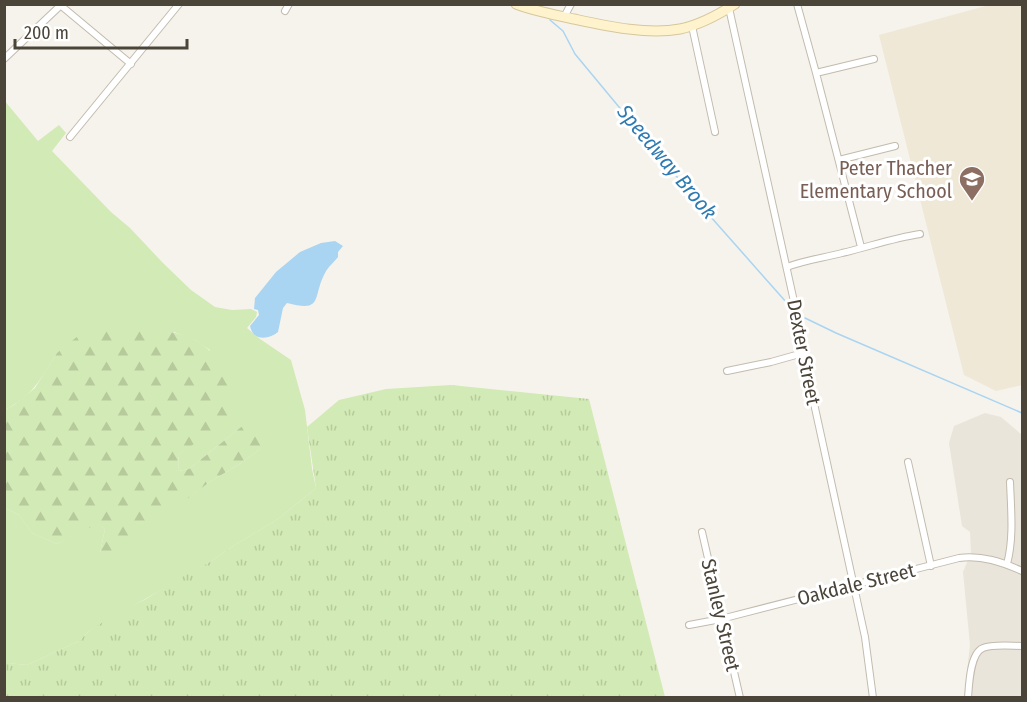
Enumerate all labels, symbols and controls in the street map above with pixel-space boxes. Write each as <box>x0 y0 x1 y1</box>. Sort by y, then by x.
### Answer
scale bar <box>15 12 188 50</box>
text: 200 m <box>24 22 69 44</box>
water label: Speedway Brook <box>611 99 722 225</box>
place label: Peter Thacher Elementary School <box>800 156 952 203</box>
school or university icon: Peter Thacher Elementary School <box>957 164 987 202</box>
street label: Dexter Street <box>782 297 826 407</box>
street label: Stanley Street <box>696 557 746 674</box>
street label: Oakdale Street <box>795 558 918 610</box>

